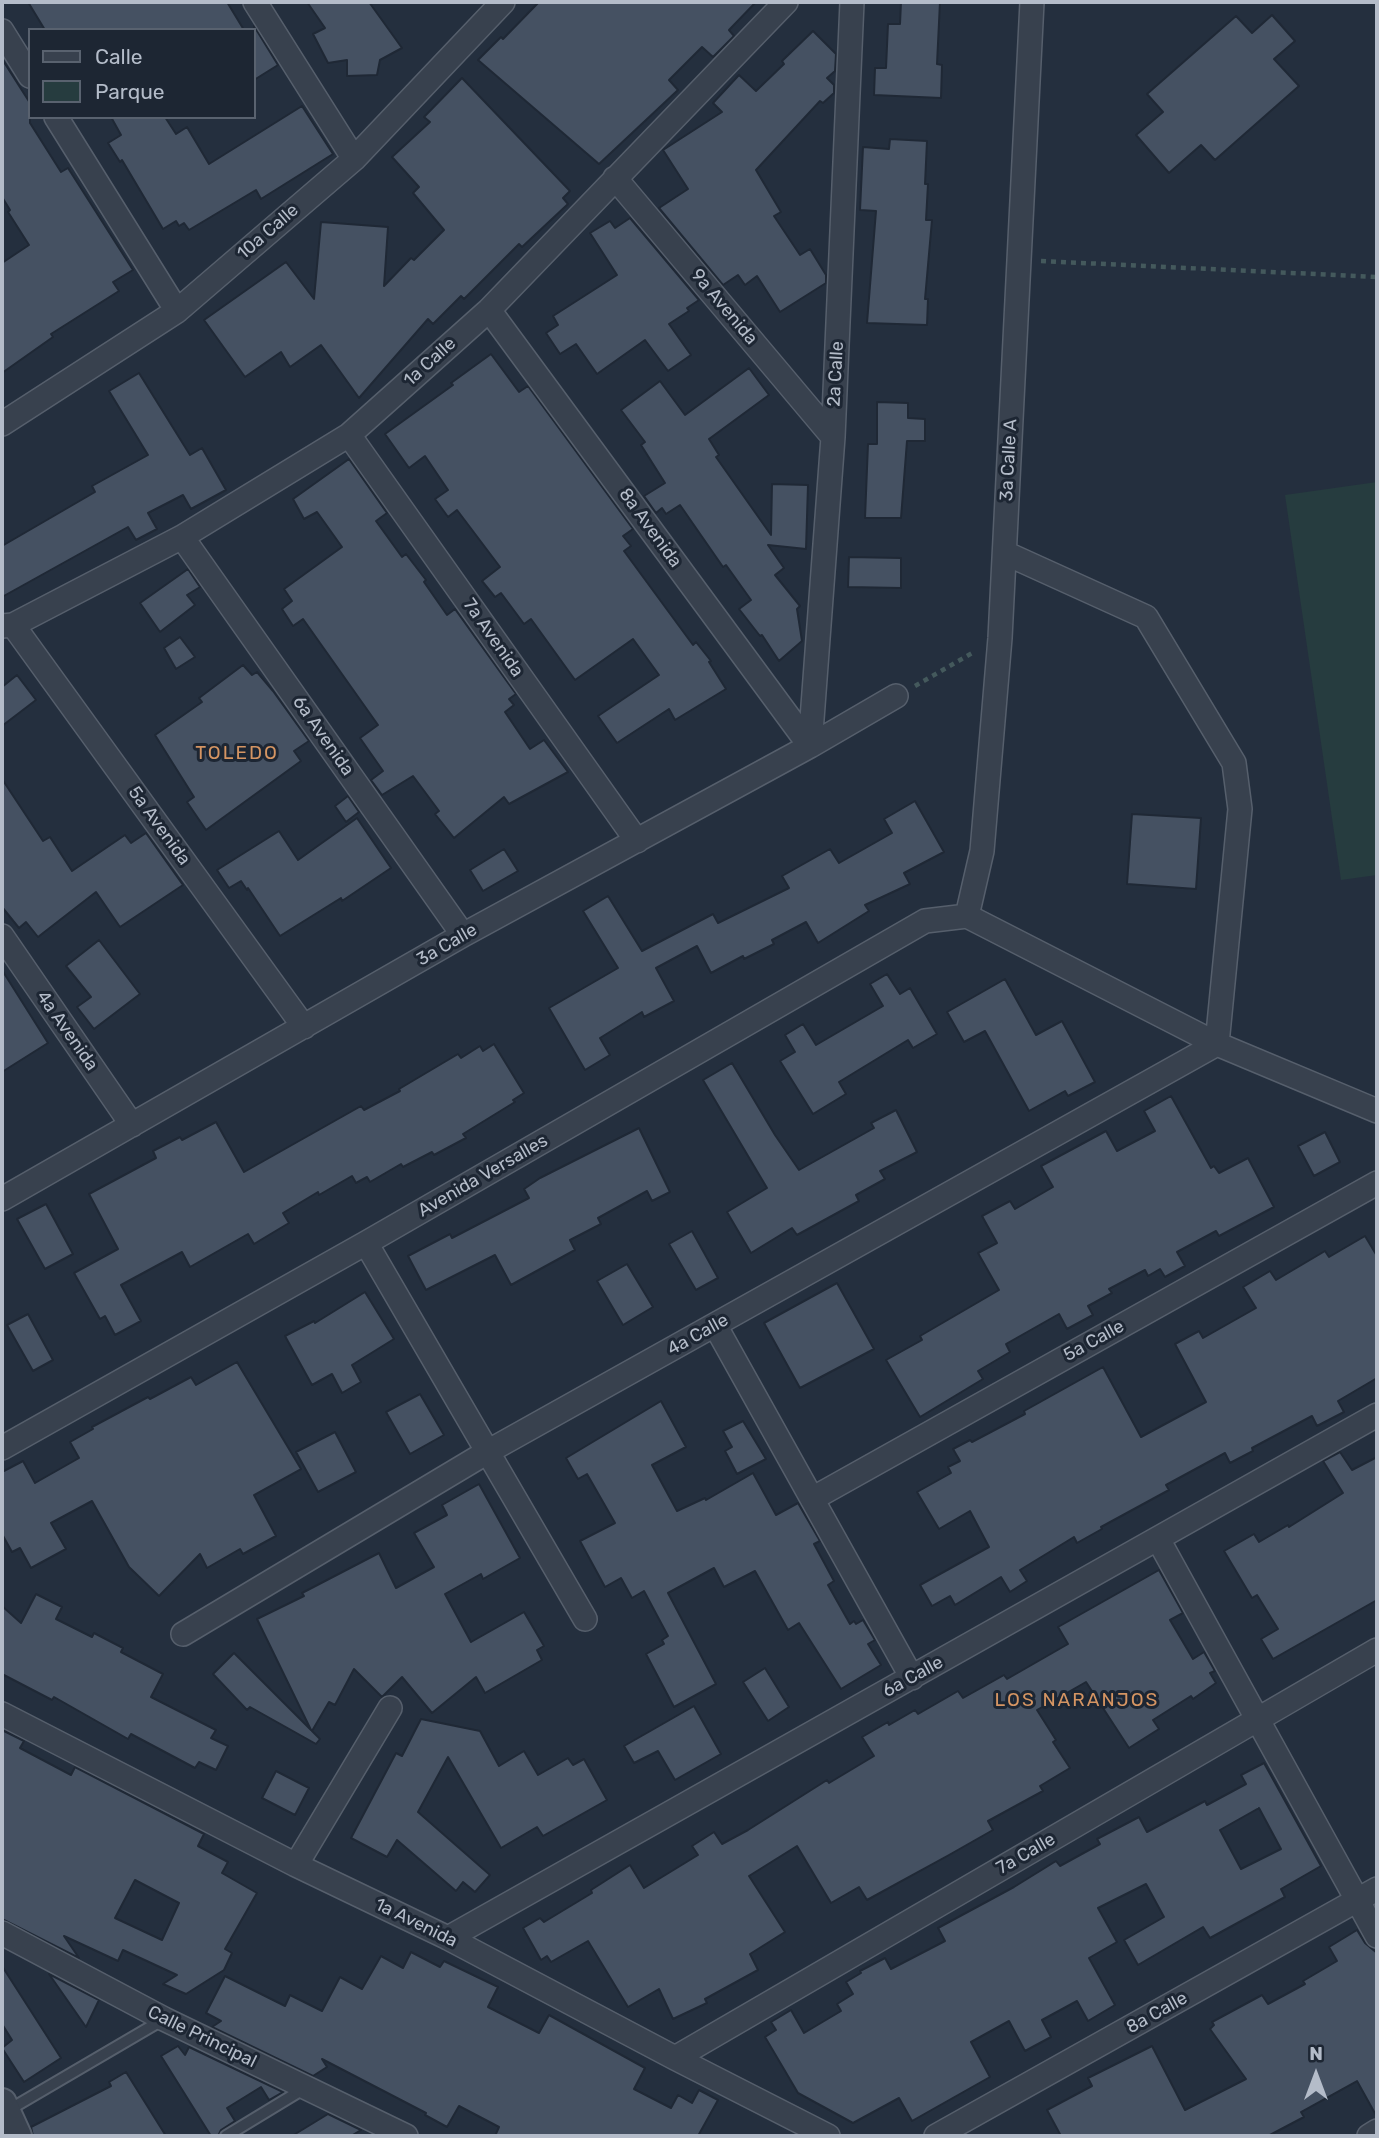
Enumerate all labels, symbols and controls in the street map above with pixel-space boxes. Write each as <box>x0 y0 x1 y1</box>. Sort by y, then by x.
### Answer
legend <box>28 28 256 119</box>
text: Calle <box>95 44 143 69</box>
text: Parque <box>95 79 165 104</box>
street label: 10a Calle <box>233 199 303 265</box>
street label: 9a Avenida <box>686 265 762 349</box>
street label: 1a Calle <box>399 333 461 391</box>
street label: 2a Calle <box>823 341 849 407</box>
street label: 3a Calle A <box>996 418 1022 502</box>
street label: 8a Avenida <box>614 484 686 572</box>
street label: 7a Avenida <box>458 595 528 681</box>
street label: 6a Avenida <box>288 692 358 780</box>
district label: TOLEDO <box>196 743 278 765</box>
street label: 5a Avenida <box>123 782 195 870</box>
street label: 3a Calle <box>413 919 481 971</box>
street label: 4a Avenida <box>32 987 102 1075</box>
street label: Avenida Versalles <box>414 1130 552 1222</box>
street label: 4a Calle <box>664 1309 732 1361</box>
street label: 5a Calle <box>1060 1316 1128 1366</box>
street label: 6a Calle <box>879 1652 947 1702</box>
district label: LOS NARANJOS <box>996 1690 1158 1712</box>
street label: 7a Calle <box>993 1829 1059 1879</box>
street label: 1a Avenida <box>371 1894 461 1952</box>
street label: 8a Calle <box>1123 1987 1191 2039</box>
street label: Calle Principal <box>144 2001 260 2073</box>
north arrow <box>1281 2040 1351 2110</box>
text: N <box>1309 2042 1323 2065</box>

